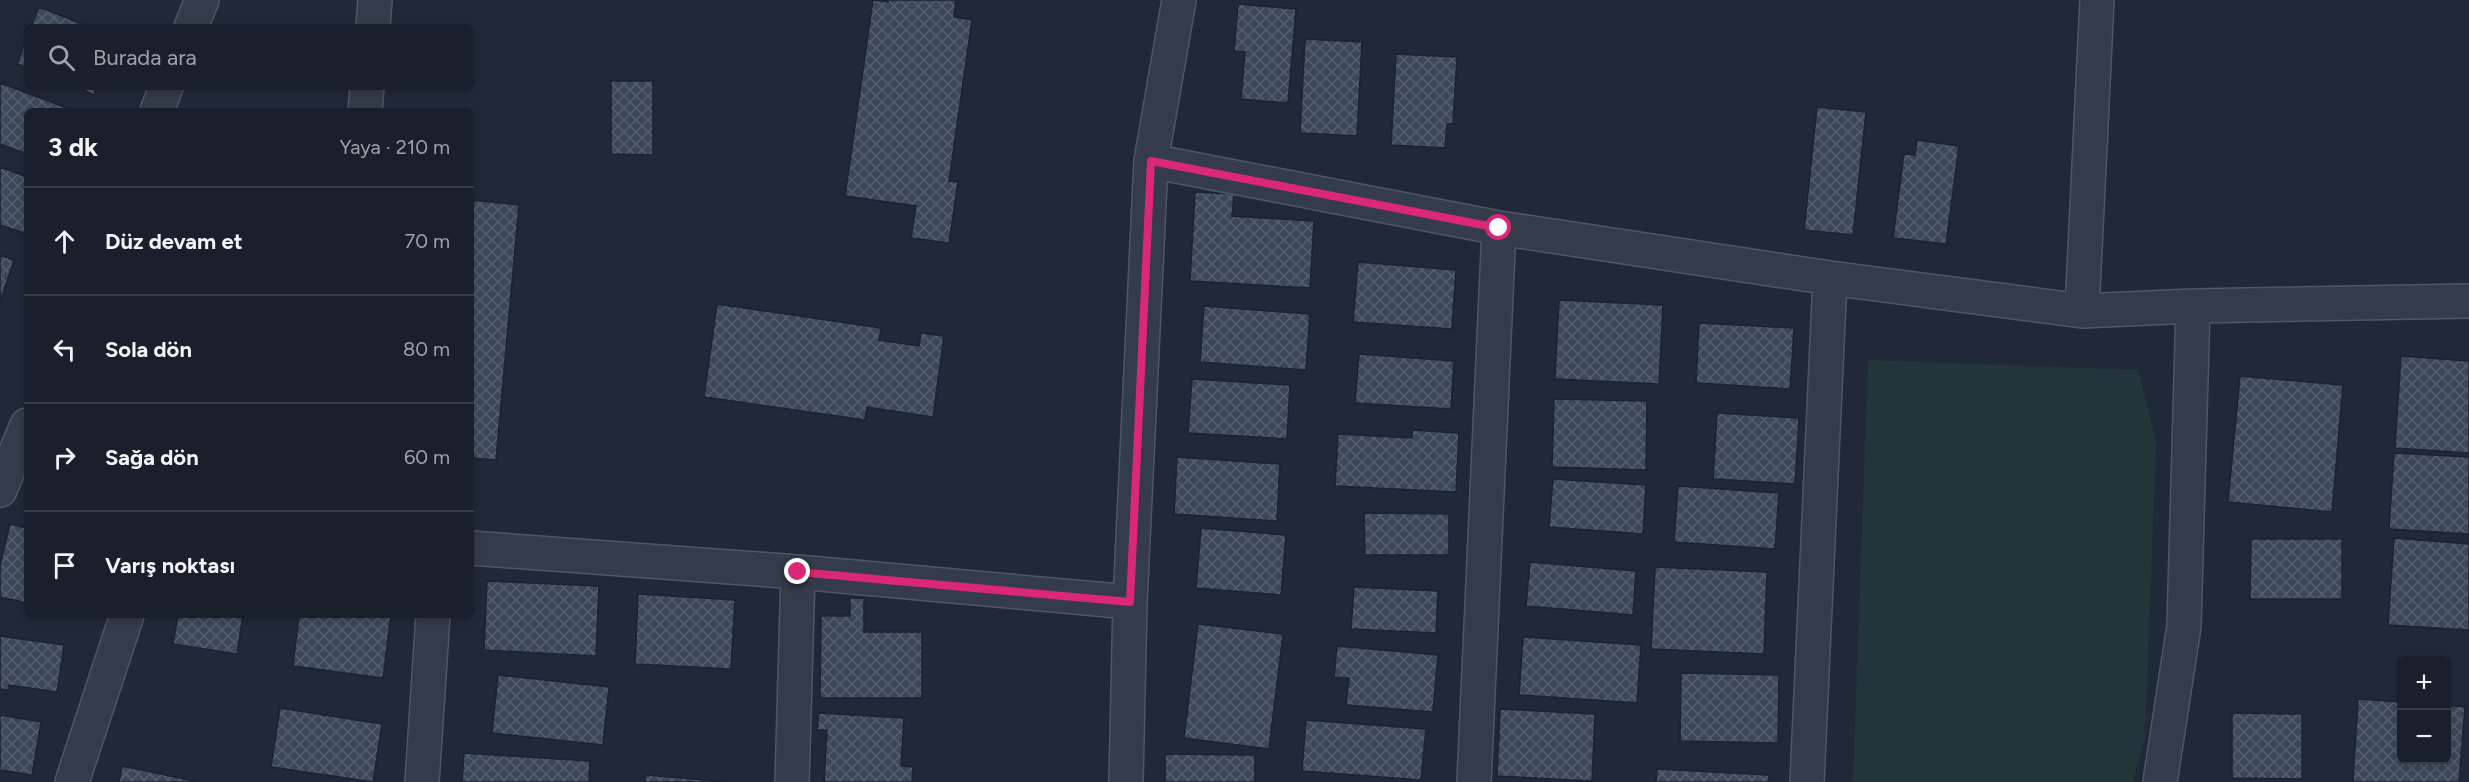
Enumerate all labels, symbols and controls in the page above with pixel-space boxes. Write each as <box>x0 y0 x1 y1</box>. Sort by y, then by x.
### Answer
search box <box>24 24 474 90</box>
icon: search <box>45 41 78 74</box>
text: Burada ara <box>93 44 197 71</box>
text: 3 dk <box>48 131 98 163</box>
text: Yaya · 210 m <box>339 135 450 159</box>
route start <box>1485 214 1511 240</box>
icon: ahead <box>48 225 81 258</box>
text: Düz devam et <box>105 228 242 255</box>
text: 70 m <box>404 229 450 253</box>
icon: left <box>48 333 81 366</box>
text: Sola dön <box>105 336 192 363</box>
text: 80 m <box>403 337 450 361</box>
icon: right <box>48 441 81 474</box>
text: Sağa dön <box>105 444 199 471</box>
text: 60 m <box>404 445 450 469</box>
icon: arrive <box>48 549 81 582</box>
text: Varış noktası <box>105 552 235 579</box>
route end <box>784 558 810 584</box>
map controls <box>2397 656 2451 764</box>
button: + <box>2397 656 2451 710</box>
button: − <box>2397 710 2451 764</box>

